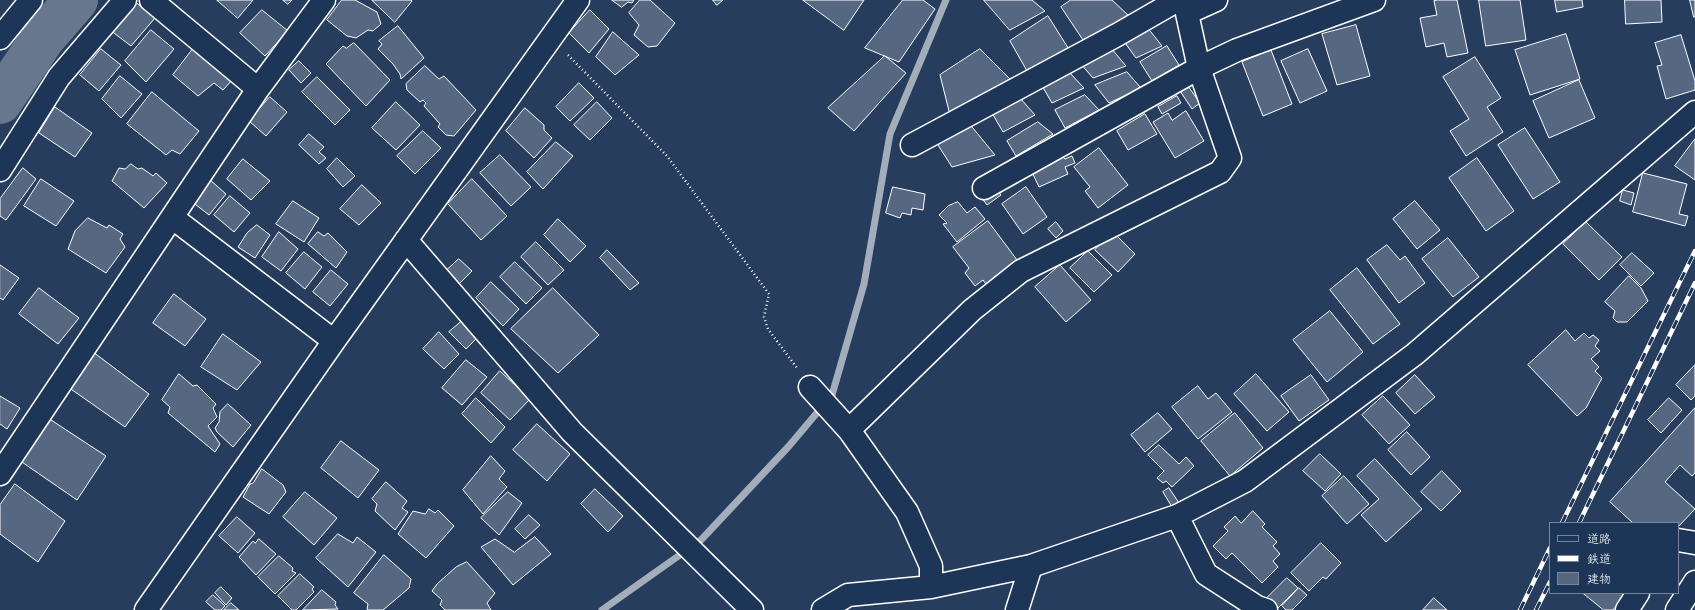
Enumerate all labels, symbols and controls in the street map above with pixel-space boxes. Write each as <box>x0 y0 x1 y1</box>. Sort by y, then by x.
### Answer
legend <box>1549 522 1679 594</box>
text: 道路 <box>1587 531 1611 547</box>
text: 鉄道 <box>1587 551 1611 567</box>
text: 建物 <box>1587 571 1611 587</box>

